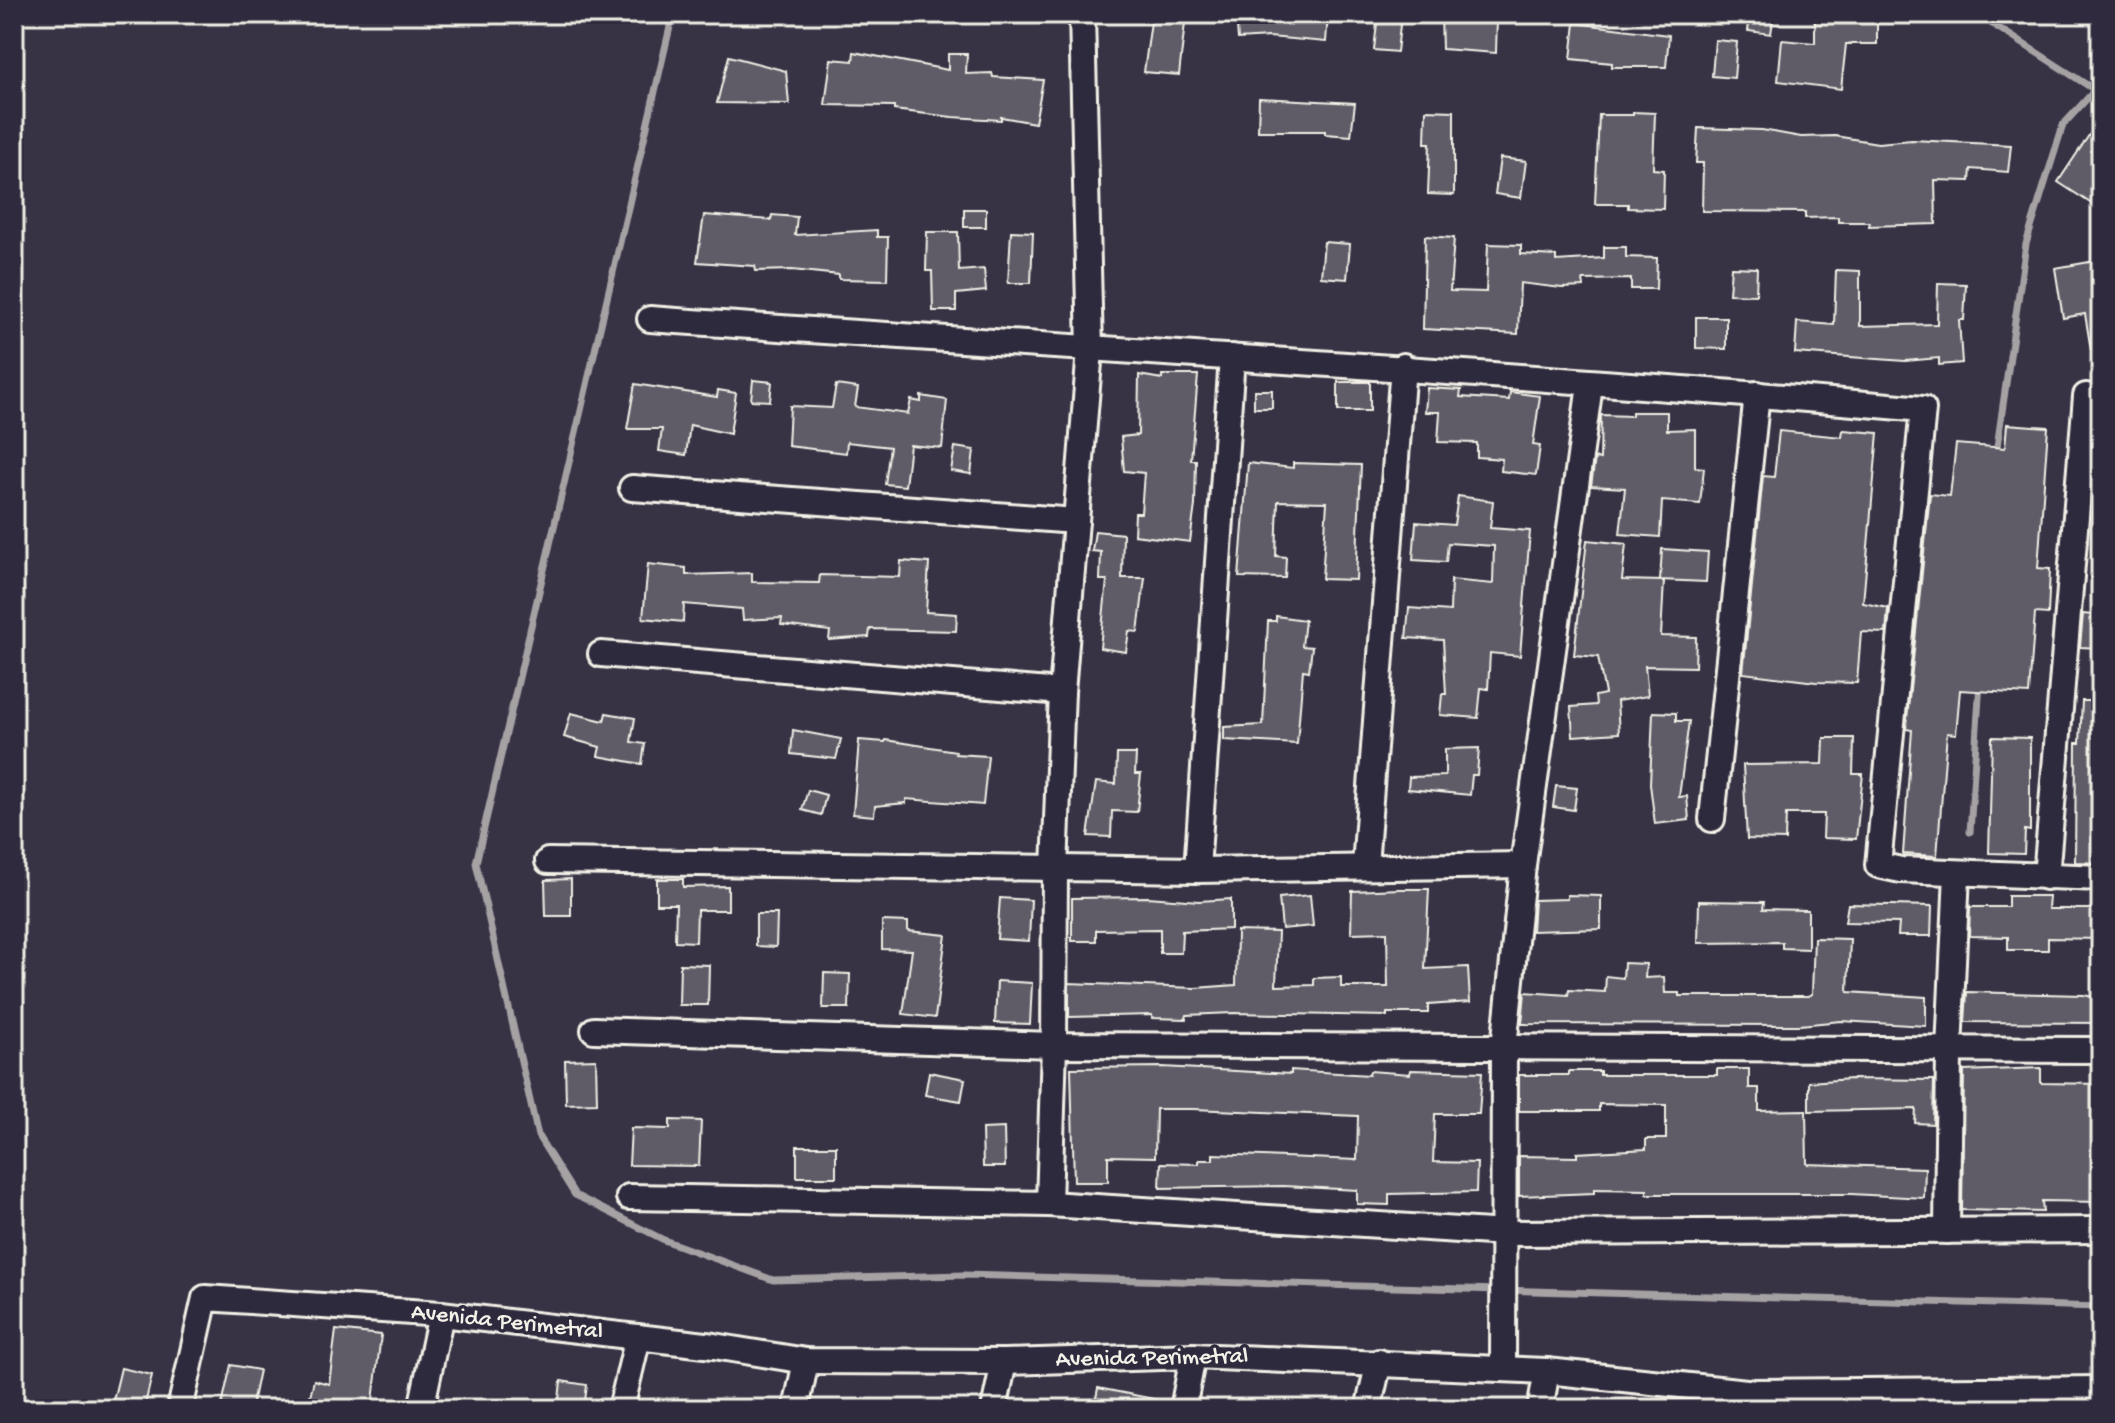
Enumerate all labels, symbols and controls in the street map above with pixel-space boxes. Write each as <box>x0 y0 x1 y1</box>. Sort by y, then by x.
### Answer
street label: Avenida Perimetral <box>410 1299 604 1347</box>
street label: Avenida Perimetral <box>1056 1343 1248 1375</box>

